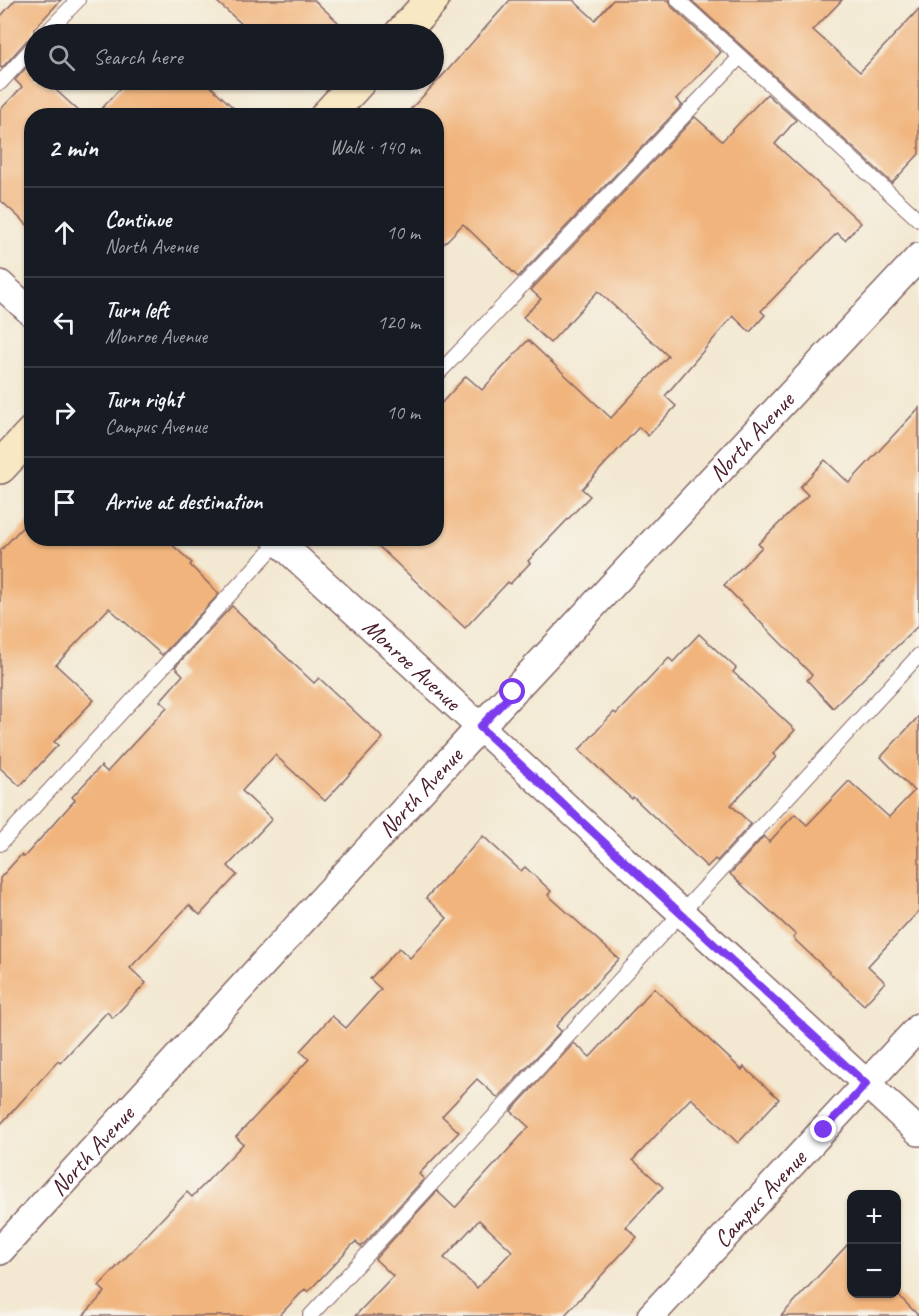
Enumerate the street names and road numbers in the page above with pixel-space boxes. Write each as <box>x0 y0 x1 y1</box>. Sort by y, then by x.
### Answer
street label: North Avenue <box>702 384 802 488</box>
street label: Monroe Avenue <box>356 611 469 718</box>
street label: North Avenue <box>371 740 470 844</box>
street label: North Avenue <box>43 1098 142 1202</box>
street label: Campus Avenue <box>707 1142 814 1254</box>

